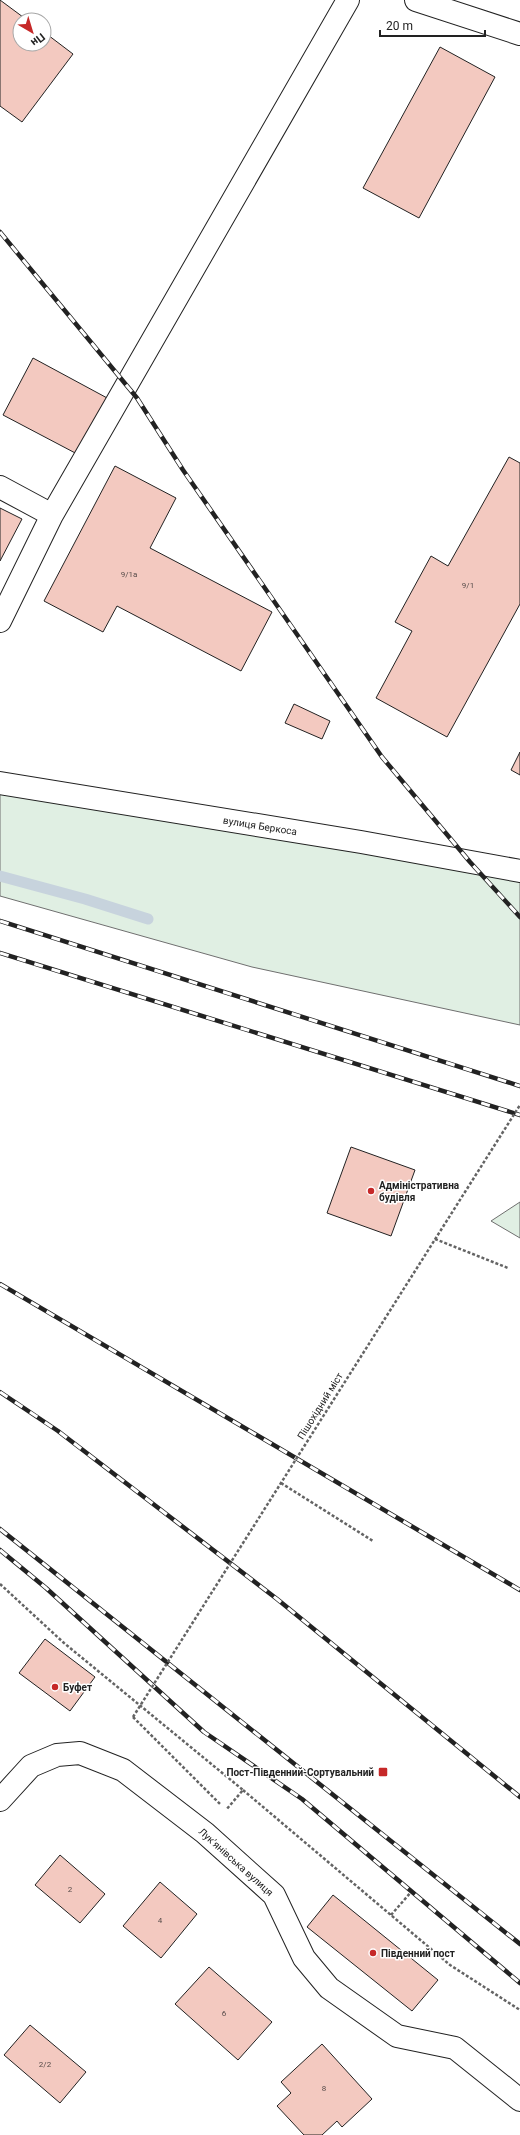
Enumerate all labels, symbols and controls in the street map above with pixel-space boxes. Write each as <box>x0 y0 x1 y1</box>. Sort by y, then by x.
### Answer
north arrow <box>12 12 52 52</box>
scale bar <box>380 12 485 38</box>
text: 20 m <box>386 19 413 33</box>
text: Пн <box>28 30 47 49</box>
house number: 9/1а <box>121 570 137 579</box>
house number: 9/1 <box>462 581 474 590</box>
street label: вулиця Беркоса <box>222 815 298 837</box>
place label: Адміністративна будівля <box>379 1180 460 1203</box>
marker: Адміністративна будівля <box>366 1186 376 1196</box>
street label: Пішохідний міст <box>295 1371 345 1441</box>
marker: Буфет <box>50 1682 60 1692</box>
place label: Буфет <box>63 1682 92 1693</box>
marker: Пост-Південний-Сортувальний <box>377 1766 389 1778</box>
place label: Пост-Південний-Сортувальний <box>226 1767 374 1778</box>
street label: Лук’янівська вулиця <box>197 1826 275 1898</box>
house number: 2 <box>68 1885 73 1894</box>
house number: 4 <box>158 1916 163 1925</box>
marker: Південний пост <box>368 1948 378 1958</box>
place label: Південний пост <box>381 1948 455 1959</box>
house number: 6 <box>222 2009 227 2018</box>
house number: 2/2 <box>39 2060 52 2069</box>
house number: 8 <box>322 2084 327 2093</box>

